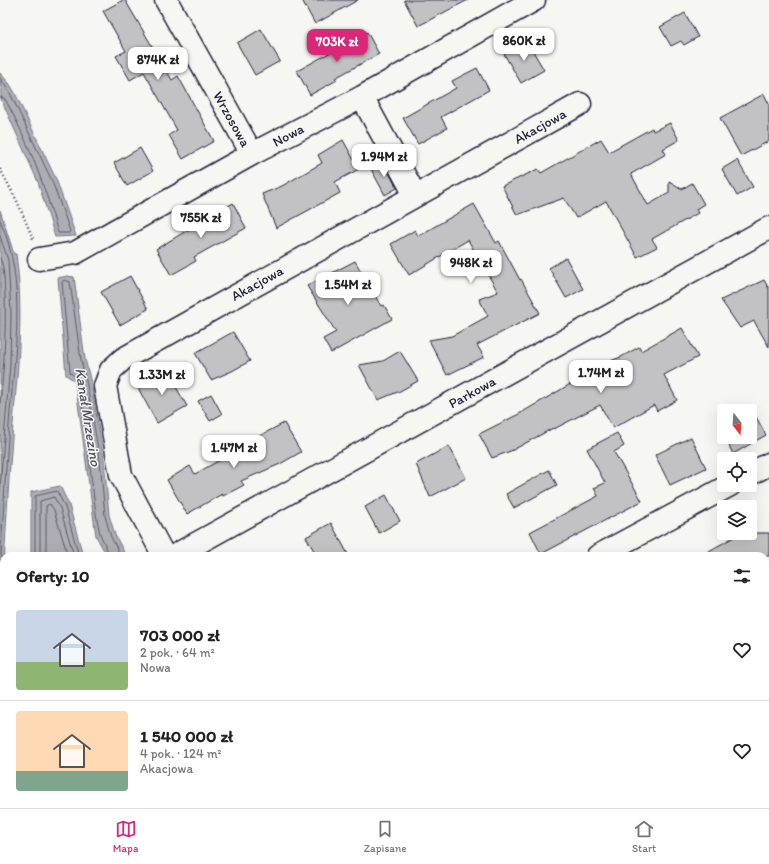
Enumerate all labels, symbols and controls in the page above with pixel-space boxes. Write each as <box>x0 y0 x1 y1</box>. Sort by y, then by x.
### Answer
pin: 860K zł <box>487 28 561 62</box>
pin: 703K zł <box>300 29 374 63</box>
text: 860K zł <box>503 33 546 48</box>
text: 703K zł <box>316 34 358 49</box>
pin: 874K zł <box>121 47 195 81</box>
text: 874K zł <box>137 52 179 67</box>
street label: Wrzosowa <box>209 88 254 151</box>
street label: Akacjowa <box>511 105 570 148</box>
street label: Nowa <box>270 120 307 151</box>
pin: 1.94M zł <box>343 144 425 178</box>
text: 1.94M zł <box>361 149 407 164</box>
pin: 755K zł <box>164 205 238 239</box>
text: 755K zł <box>180 210 222 225</box>
pin: 948K zł <box>434 250 508 284</box>
text: 948K zł <box>450 255 492 270</box>
street label: Akacjowa <box>228 262 287 305</box>
pin: 1.54M zł <box>307 272 389 306</box>
text: 1.54M zł <box>325 277 371 292</box>
pin: 1.74M zł <box>560 360 642 394</box>
pin: 1.33M zł <box>121 362 203 396</box>
text: 1.74M zł <box>578 365 624 380</box>
water label: Kanał Mrzezino <box>71 367 105 468</box>
text: 1.33M zł <box>139 367 185 382</box>
street label: Parkowa <box>446 372 500 412</box>
north arrow <box>717 404 757 444</box>
map controls <box>717 404 757 540</box>
pin: 1.47M zł <box>193 435 275 469</box>
text: 1.47M zł <box>211 440 257 455</box>
button: locate <box>717 452 757 492</box>
button: layers <box>717 500 757 540</box>
icon: filters <box>731 565 753 587</box>
text: Oferty: 10 <box>16 566 90 586</box>
text: 703 000 zł <box>140 625 220 645</box>
icon: home <box>48 626 96 674</box>
icon: heart <box>731 639 753 661</box>
text: 2 pok. · 64 m² <box>140 645 215 660</box>
text: Nowa <box>140 660 171 675</box>
text: 1 540 000 zł <box>140 726 233 746</box>
icon: home <box>48 727 96 775</box>
icon: heart <box>731 740 753 762</box>
text: 4 pok. · 124 m² <box>140 746 222 761</box>
text: Akacjowa <box>140 761 193 776</box>
tab: Mapa <box>113 818 138 855</box>
tab: Zapisane <box>364 818 406 855</box>
tab: Start <box>632 818 656 855</box>

